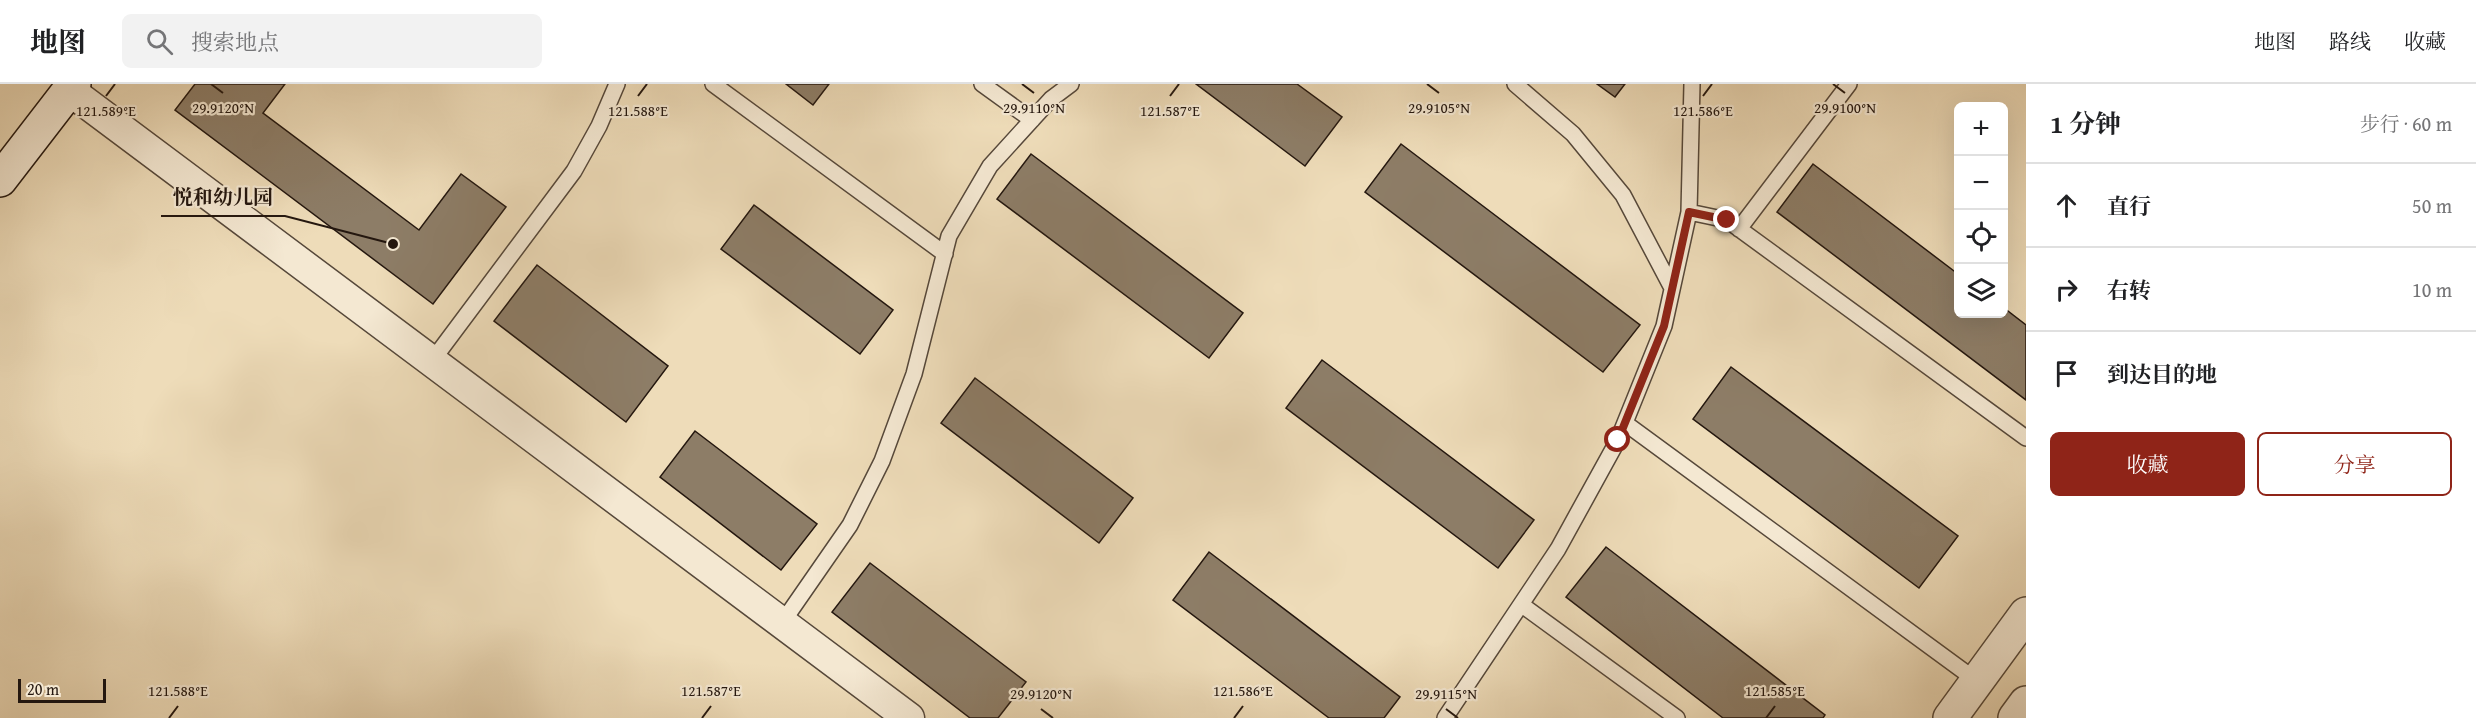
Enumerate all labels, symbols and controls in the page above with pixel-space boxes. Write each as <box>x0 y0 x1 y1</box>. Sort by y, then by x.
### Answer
search box <box>122 14 542 68</box>
text: 地图 <box>30 21 86 62</box>
icon: search <box>143 25 176 58</box>
text: 搜索地点 <box>191 26 279 58</box>
text: 地图 <box>2254 26 2296 57</box>
text: 路线 <box>2329 26 2371 57</box>
text: 收藏 <box>2404 26 2446 57</box>
text: 29.9120°N <box>192 97 254 118</box>
text: 29.9110°N <box>1003 97 1065 118</box>
text: 29.9105°N <box>1408 97 1470 118</box>
text: 29.9100°N <box>1814 97 1876 118</box>
text: 121.589°E <box>76 100 136 121</box>
text: 121.588°E <box>608 100 668 121</box>
text: 121.587°E <box>1140 100 1200 121</box>
text: 121.586°E <box>1673 100 1733 121</box>
map controls <box>1954 102 2008 318</box>
button: + <box>1954 102 2008 156</box>
text: 1 分钟 <box>2050 104 2121 143</box>
text: 步行 · 60 m <box>2360 109 2452 138</box>
button: − <box>1954 156 2008 210</box>
callout: 悦和幼儿园 <box>161 178 285 216</box>
text: 悦和幼儿园 <box>173 182 273 211</box>
icon: ahead <box>2050 189 2083 222</box>
text: 直行 <box>2107 190 2151 222</box>
text: 50 m <box>2412 191 2452 220</box>
route end <box>1713 206 1739 232</box>
button: locate <box>1954 210 2008 264</box>
button: layers <box>1954 264 2008 318</box>
icon: right <box>2050 273 2083 306</box>
text: 右转 <box>2107 274 2151 306</box>
text: 10 m <box>2412 275 2452 304</box>
icon: arrive <box>2050 357 2083 390</box>
text: 到达目的地 <box>2107 358 2217 390</box>
route start <box>1604 426 1630 452</box>
button: 收藏 <box>2050 432 2245 496</box>
button: 分享 <box>2257 432 2452 496</box>
scale bar <box>18 676 106 704</box>
text: 20 m <box>27 677 59 701</box>
text: 121.588°E <box>148 680 208 701</box>
text: 121.587°E <box>681 680 741 701</box>
text: 121.586°E <box>1213 680 1273 701</box>
text: 121.585°E <box>1745 680 1805 701</box>
text: 29.9120°N <box>1010 683 1072 704</box>
text: 29.9115°N <box>1415 683 1477 704</box>

